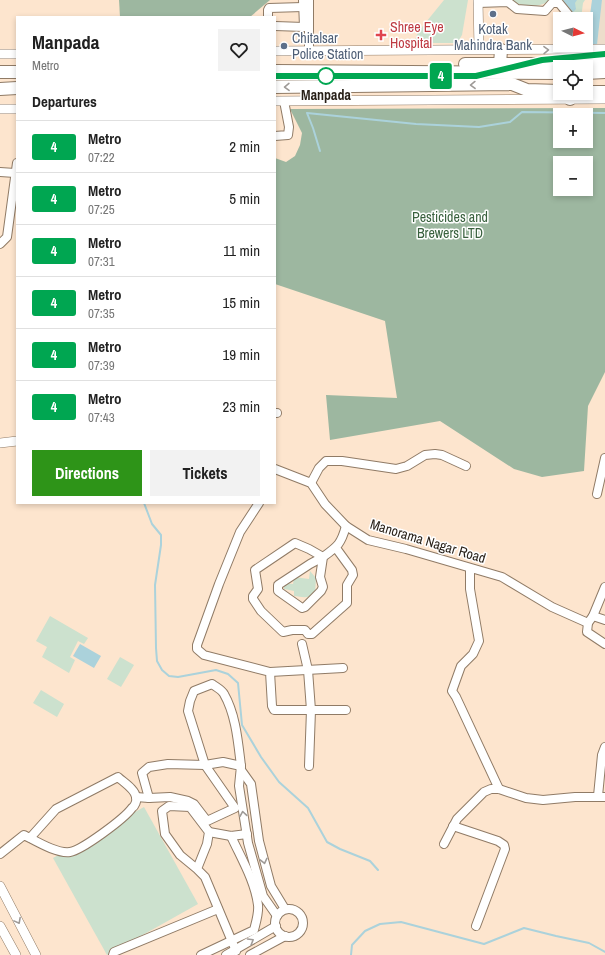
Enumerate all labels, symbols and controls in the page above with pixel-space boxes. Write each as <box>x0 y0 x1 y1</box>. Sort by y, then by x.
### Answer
marker: Kotak Mahindra Bank <box>488 9 498 19</box>
north arrow <box>553 12 593 52</box>
map controls <box>553 12 593 196</box>
place label: Shree Eye Hospital <box>390 18 444 52</box>
place label: Kotak Mahindra Bank <box>454 20 532 54</box>
text: Manpada <box>32 29 100 55</box>
button: heart <box>218 29 260 71</box>
place label: Chitalsar Police Station <box>292 29 363 63</box>
marker: Shree Eye Hospital <box>375 29 387 41</box>
marker: Chitalsar Police Station <box>279 41 289 51</box>
one-way arrow <box>543 46 549 54</box>
text: Metro <box>32 57 59 74</box>
button: locate <box>553 60 593 100</box>
line badge: 4 <box>428 63 454 89</box>
marker: Manpada <box>317 67 335 85</box>
text: 4 <box>438 67 444 85</box>
one-way arrow <box>470 81 476 89</box>
one-way arrow <box>284 83 290 91</box>
place label: Manpada <box>301 86 351 104</box>
text: Departures <box>32 91 97 112</box>
button: + <box>553 108 593 148</box>
text: Metro <box>88 128 121 149</box>
text: 2 min <box>229 136 260 157</box>
text: 4 <box>51 138 57 156</box>
text: 07:22 <box>88 149 115 166</box>
button: − <box>553 156 593 196</box>
text: Metro <box>88 180 121 201</box>
text: 5 min <box>229 188 260 209</box>
text: 4 <box>51 190 57 208</box>
text: 07:25 <box>88 201 115 218</box>
park label: Pesticides and Brewers LTD <box>412 208 488 242</box>
text: Metro <box>88 232 121 253</box>
text: 11 min <box>223 240 260 261</box>
text: 4 <box>51 242 57 260</box>
text: 07:31 <box>88 253 115 270</box>
text: Metro <box>88 284 121 305</box>
text: 15 min <box>222 292 260 313</box>
text: 4 <box>51 294 57 312</box>
text: 07:35 <box>88 305 115 322</box>
text: Metro <box>88 336 121 357</box>
text: 19 min <box>222 344 260 365</box>
text: 4 <box>51 346 57 364</box>
text: 07:39 <box>88 357 115 374</box>
text: Metro <box>88 388 121 409</box>
text: 23 min <box>222 396 260 417</box>
text: 4 <box>51 398 57 416</box>
text: 07:43 <box>88 409 115 426</box>
button: Directions <box>32 450 142 496</box>
button: Tickets <box>150 450 260 496</box>
street label: Manorama Nagar Road <box>368 515 488 567</box>
one-way arrow <box>239 811 248 817</box>
one-way arrow <box>259 858 267 864</box>
one-way arrow <box>13 916 21 924</box>
one-way arrow <box>247 938 254 946</box>

